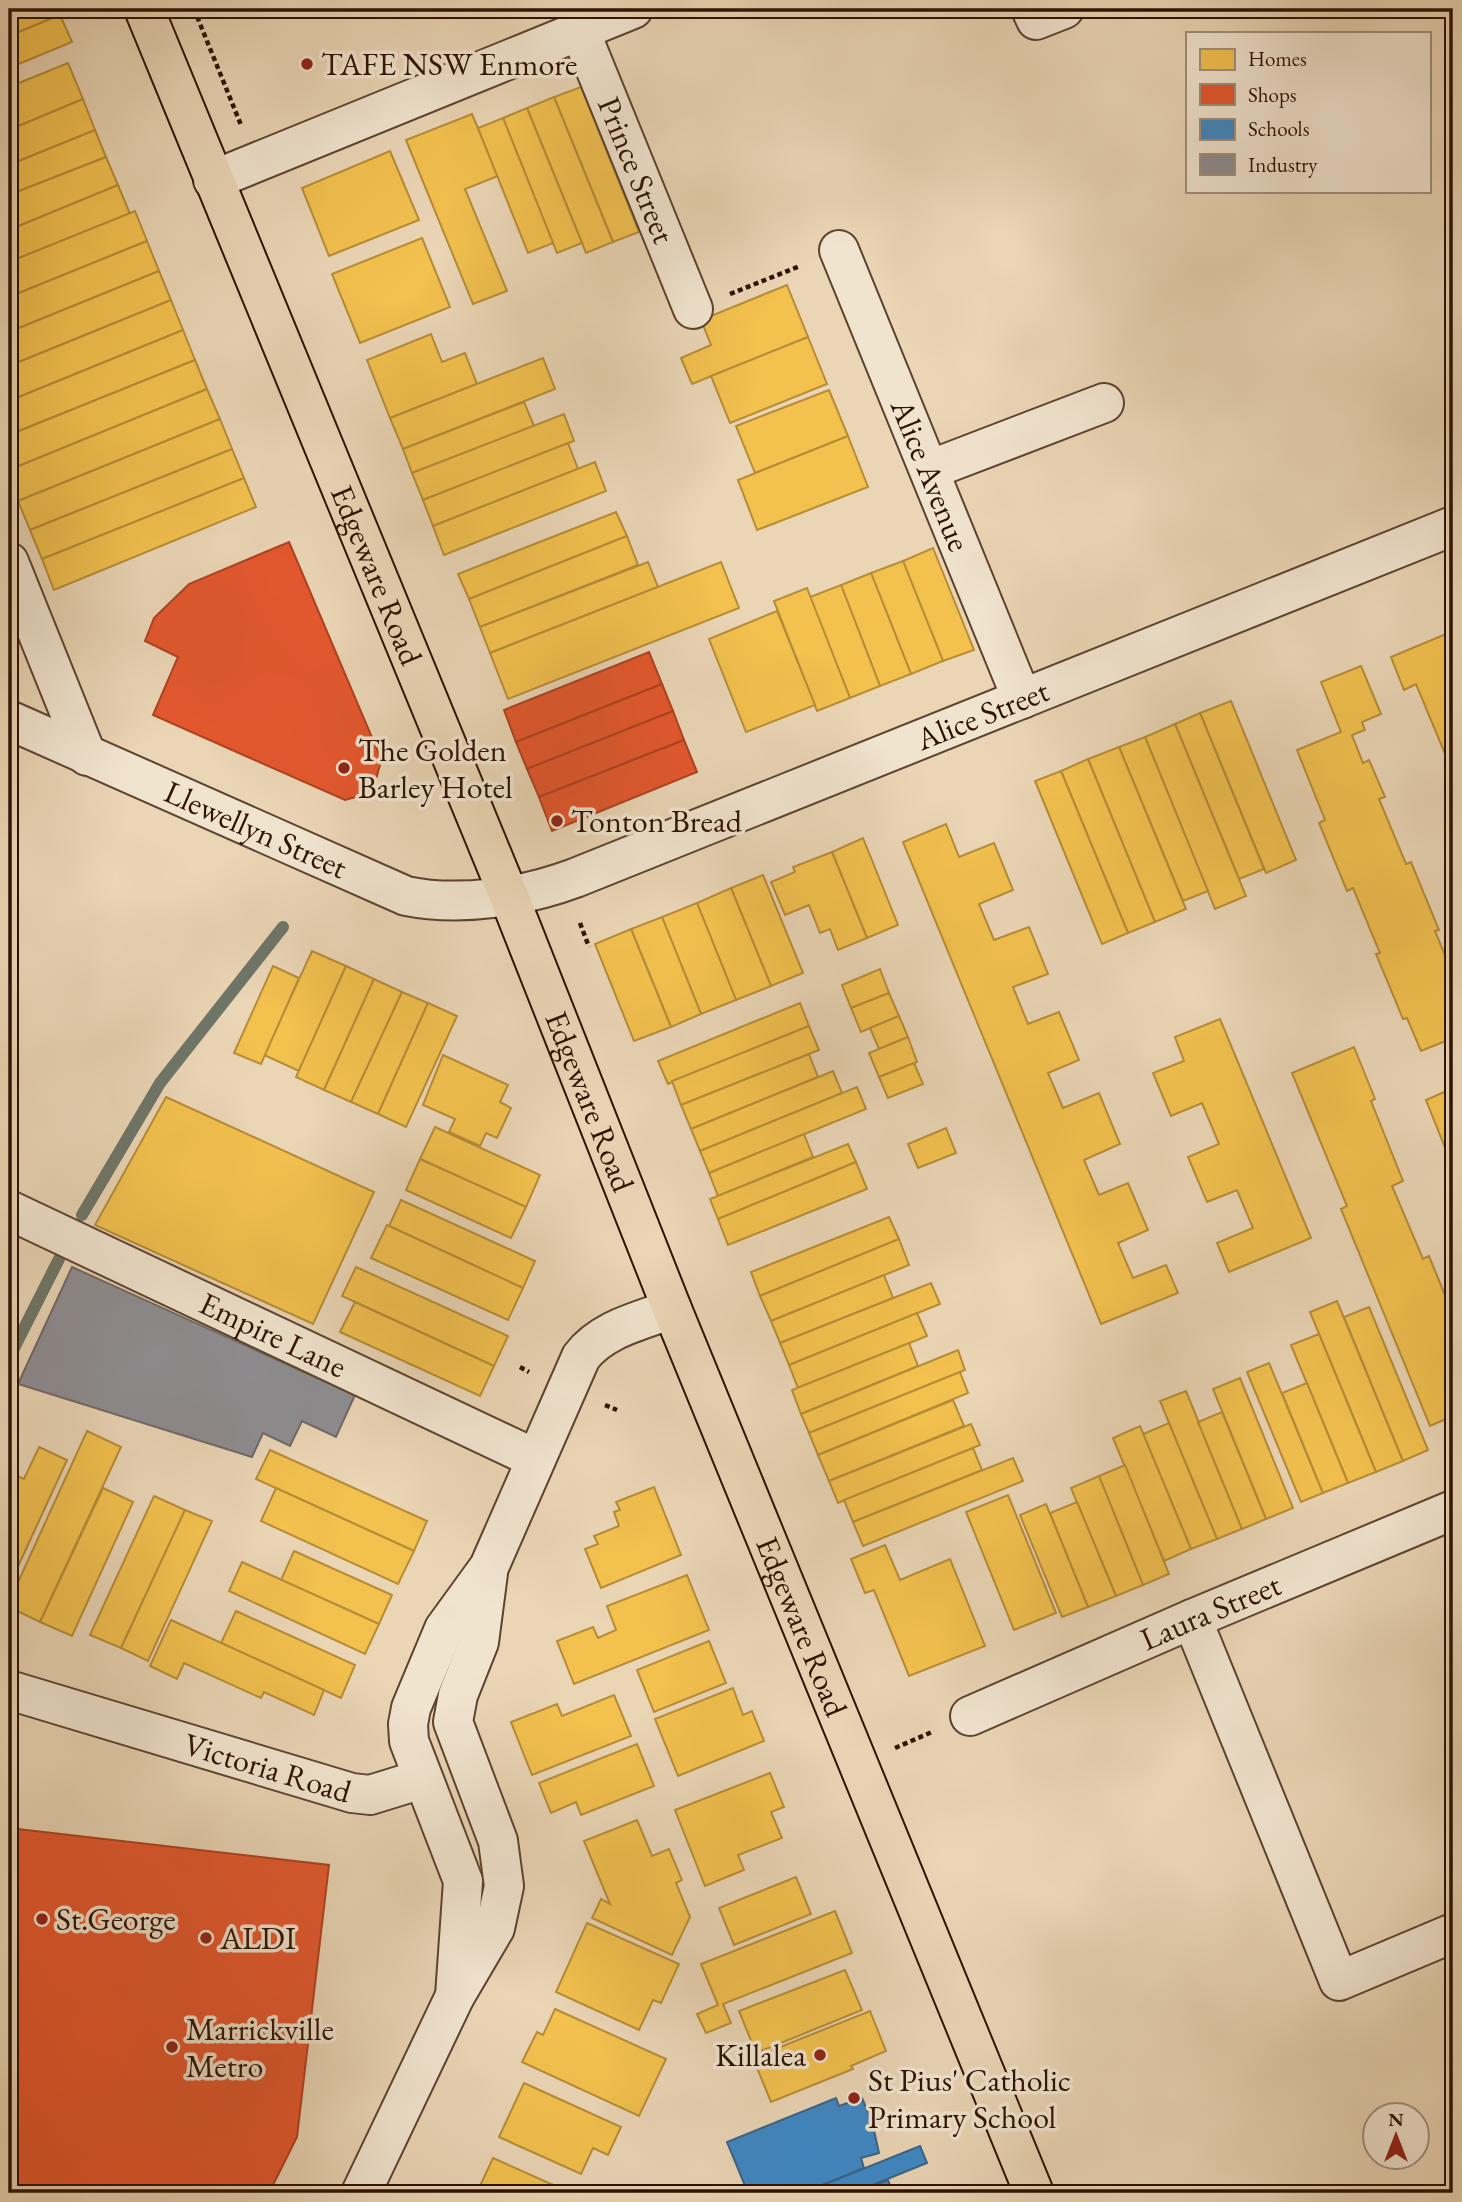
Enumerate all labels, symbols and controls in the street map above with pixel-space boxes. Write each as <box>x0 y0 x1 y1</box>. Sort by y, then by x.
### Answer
legend <box>1186 32 1430 192</box>
place label: TAFE NSW Enmore <box>321 43 577 85</box>
text: Homes <box>1248 45 1307 72</box>
marker: TAFE NSW Enmore <box>299 56 315 72</box>
text: Shops <box>1248 81 1297 108</box>
street label: Prince Street <box>588 90 685 250</box>
text: Schools <box>1248 115 1310 142</box>
text: Industry <box>1248 151 1318 178</box>
street label: Alice Avenue <box>881 392 981 557</box>
street label: Edgeware Road <box>321 479 433 672</box>
street label: Alice Street <box>909 669 1055 761</box>
place label: The Golden Barley Hotel <box>358 729 513 808</box>
marker: The Golden Barley Hotel <box>336 760 352 776</box>
street label: Llewellyn Street <box>158 771 354 888</box>
place label: Tonton Bread <box>571 800 743 842</box>
marker: Tonton Bread <box>549 813 565 829</box>
street label: Edgeware Road <box>535 1005 645 1199</box>
street label: Empire Lane <box>193 1282 353 1387</box>
street label: Edgeware Road <box>746 1530 858 1723</box>
street label: Laura Street <box>1134 1563 1287 1660</box>
street label: Victoria Road <box>179 1723 357 1813</box>
place label: St.George <box>56 1898 176 1940</box>
marker: St.George <box>34 1911 50 1927</box>
place label: ALDI <box>219 1917 296 1959</box>
marker: ALDI <box>198 1930 214 1946</box>
place label: Marrickville Metro <box>186 2008 334 2087</box>
place label: Killalea <box>715 2034 806 2076</box>
marker: Marrickville Metro <box>164 2039 180 2055</box>
marker: Killalea <box>812 2047 828 2063</box>
place label: St Pius' Catholic Primary School <box>868 2059 1071 2138</box>
marker: St Pius' Catholic Primary School <box>846 2090 862 2106</box>
north arrow <box>1360 2100 1430 2170</box>
text: N <box>1388 2107 1404 2132</box>

